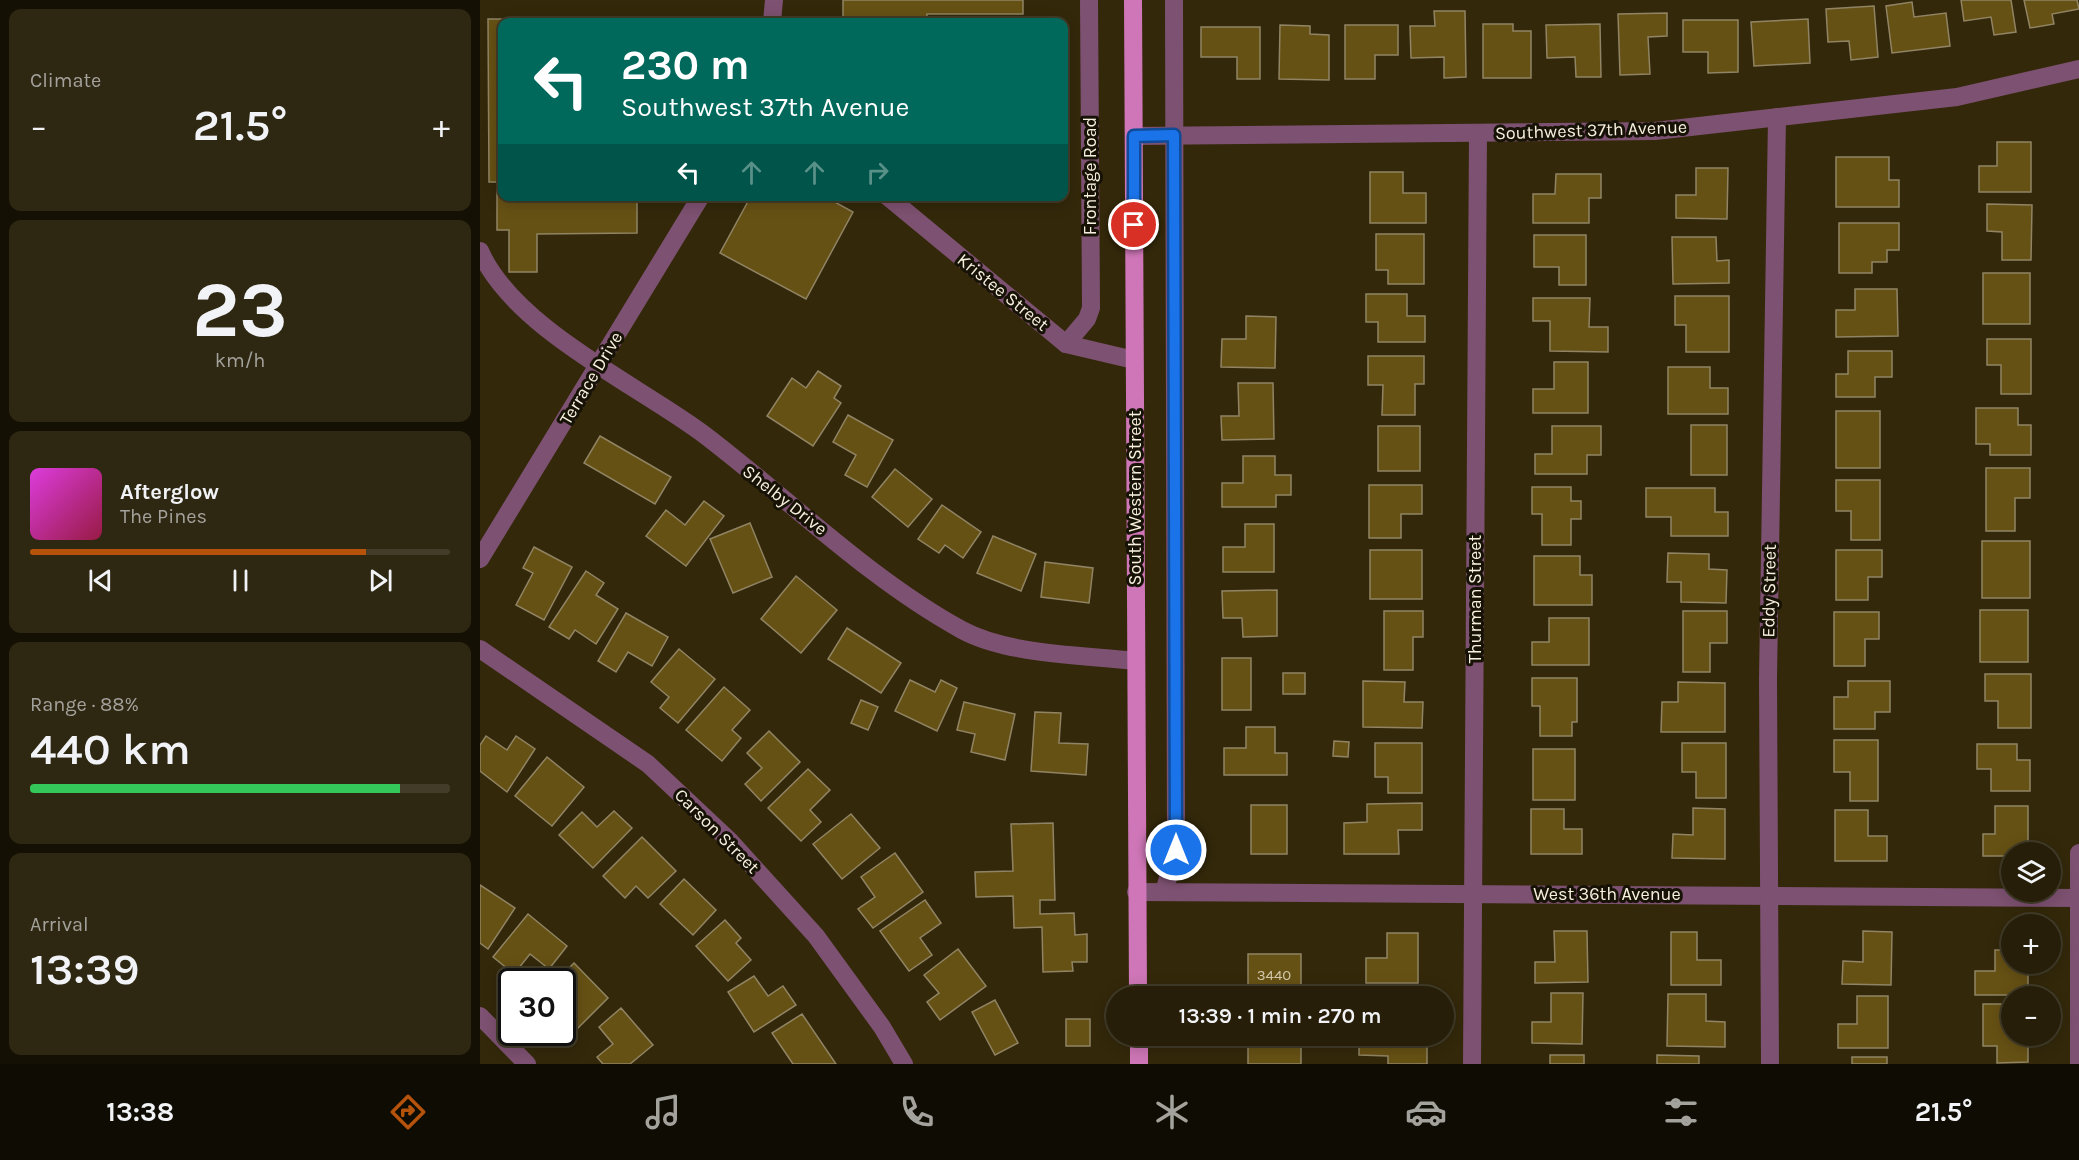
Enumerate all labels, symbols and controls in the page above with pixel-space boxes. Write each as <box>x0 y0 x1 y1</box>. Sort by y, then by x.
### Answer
text: 230 m <box>621 40 750 90</box>
icon: left <box>522 42 600 120</box>
text: Climate <box>30 69 101 92</box>
text: Southwest 37th Avenue <box>621 91 909 123</box>
text: 21.5° <box>193 99 287 151</box>
text: − <box>30 107 47 145</box>
text: + <box>433 107 450 145</box>
street label: Southwest 37th Avenue <box>1495 116 1687 144</box>
street label: Frontage Road <box>1079 117 1101 235</box>
icon: left <box>672 156 705 189</box>
icon: ahead <box>735 156 768 189</box>
icon: ahead <box>798 156 831 189</box>
icon: right <box>861 156 894 189</box>
pin <box>1108 199 1159 250</box>
icon: arrive <box>1117 208 1150 241</box>
street label: Kristee Street <box>953 248 1053 336</box>
text: 23 <box>192 264 288 356</box>
street label: Terrace Drive <box>555 327 627 429</box>
text: km/h <box>215 349 265 372</box>
street label: South Western Street <box>1124 410 1146 585</box>
street label: Shelby Drive <box>738 460 832 540</box>
text: Afterglow <box>120 479 219 505</box>
text: The Pines <box>120 505 207 528</box>
street label: Thurman Street <box>1464 534 1486 663</box>
street label: Eddy Street <box>1757 544 1781 638</box>
icon: previous <box>84 564 117 597</box>
icon: pause <box>224 564 257 597</box>
icon: next <box>364 564 397 597</box>
text: Range · 88% <box>30 693 139 716</box>
text: 440 km <box>30 723 191 775</box>
street label: Carson Street <box>670 784 764 878</box>
position arrow <box>1144 818 1208 882</box>
map controls <box>2001 842 2061 1046</box>
button: layers <box>2001 842 2061 902</box>
street label: West 36th Avenue <box>1533 883 1681 905</box>
text: Arrival <box>30 913 89 936</box>
button: + <box>2001 914 2061 974</box>
text: 13:39 <box>30 943 140 995</box>
house number: 3440 <box>1257 966 1291 984</box>
speed limit sign: 30 <box>498 968 576 1046</box>
button: − <box>2001 986 2061 1046</box>
text: 13:39 · 1 min · 270 m <box>1178 1003 1382 1029</box>
icon: directions <box>387 1091 429 1133</box>
icon: music <box>642 1091 684 1133</box>
icon: phone <box>896 1091 938 1133</box>
icon: climate <box>1151 1091 1193 1133</box>
icon: car <box>1405 1091 1447 1133</box>
icon: filters <box>1660 1091 1702 1133</box>
text: 13:38 <box>106 1096 174 1128</box>
text: 21.5° <box>1915 1096 1973 1128</box>

